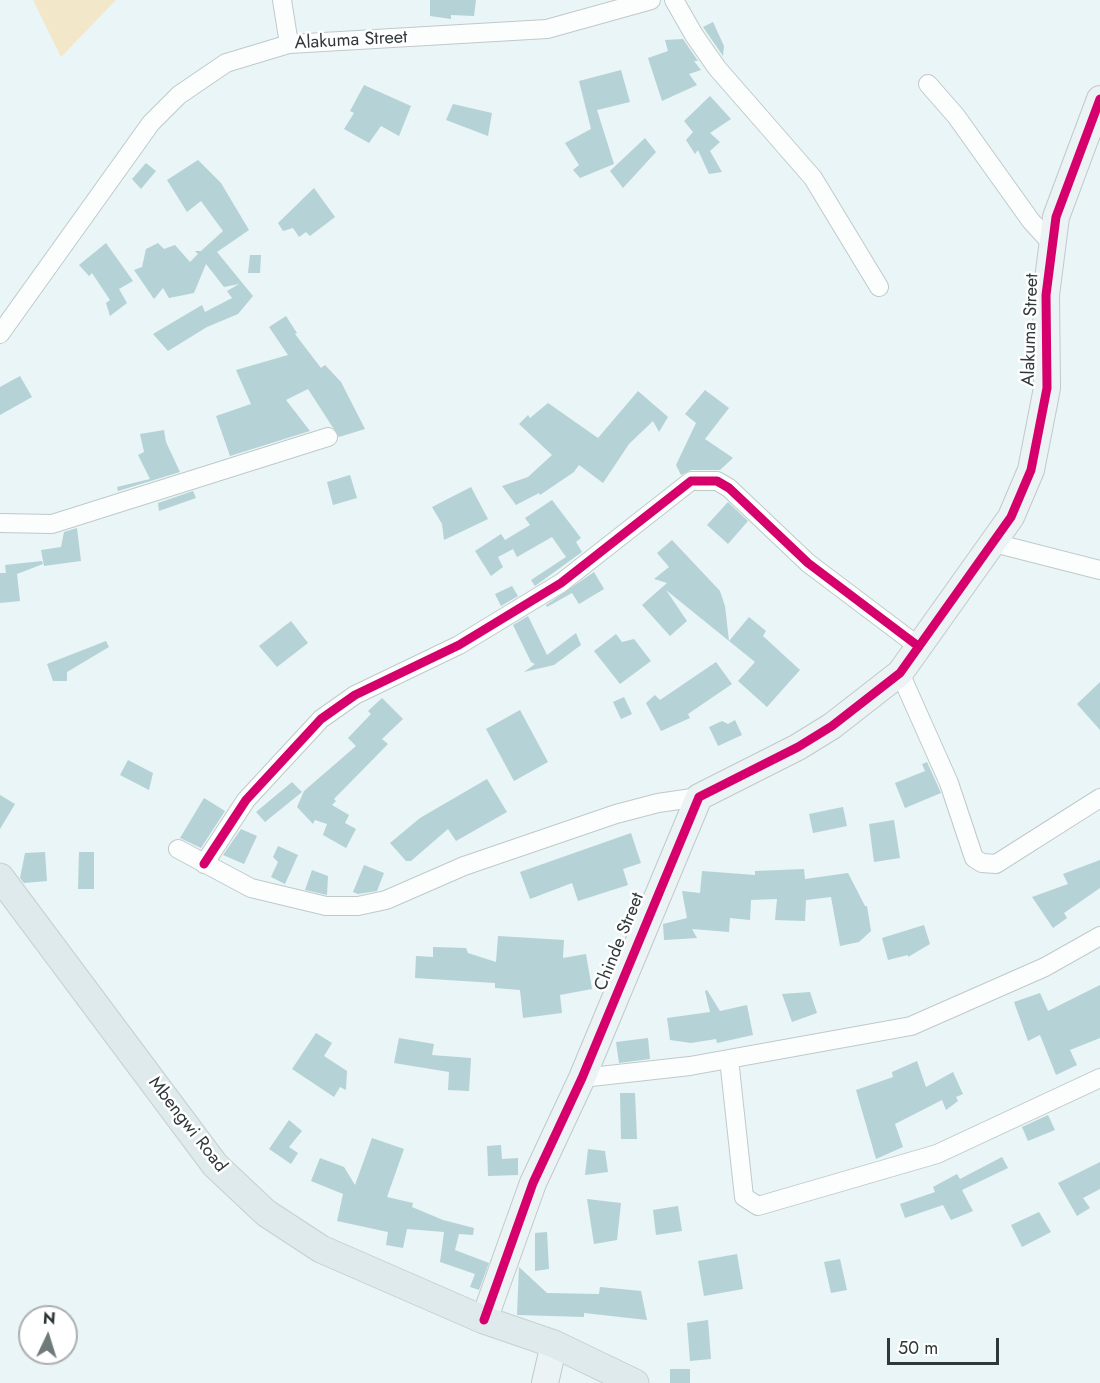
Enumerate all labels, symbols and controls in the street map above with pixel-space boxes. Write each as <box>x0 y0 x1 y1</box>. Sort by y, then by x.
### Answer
street label: Alakuma Street <box>294 27 408 55</box>
street label: Alakuma Street <box>1018 273 1044 387</box>
street label: Chinde Street <box>591 890 649 994</box>
street label: Mbengwi Road <box>143 1073 231 1177</box>
north arrow <box>18 1305 78 1365</box>
text: N <box>42 1307 56 1330</box>
scale bar <box>890 1326 1002 1364</box>
text: 50 m <box>898 1335 938 1361</box>

